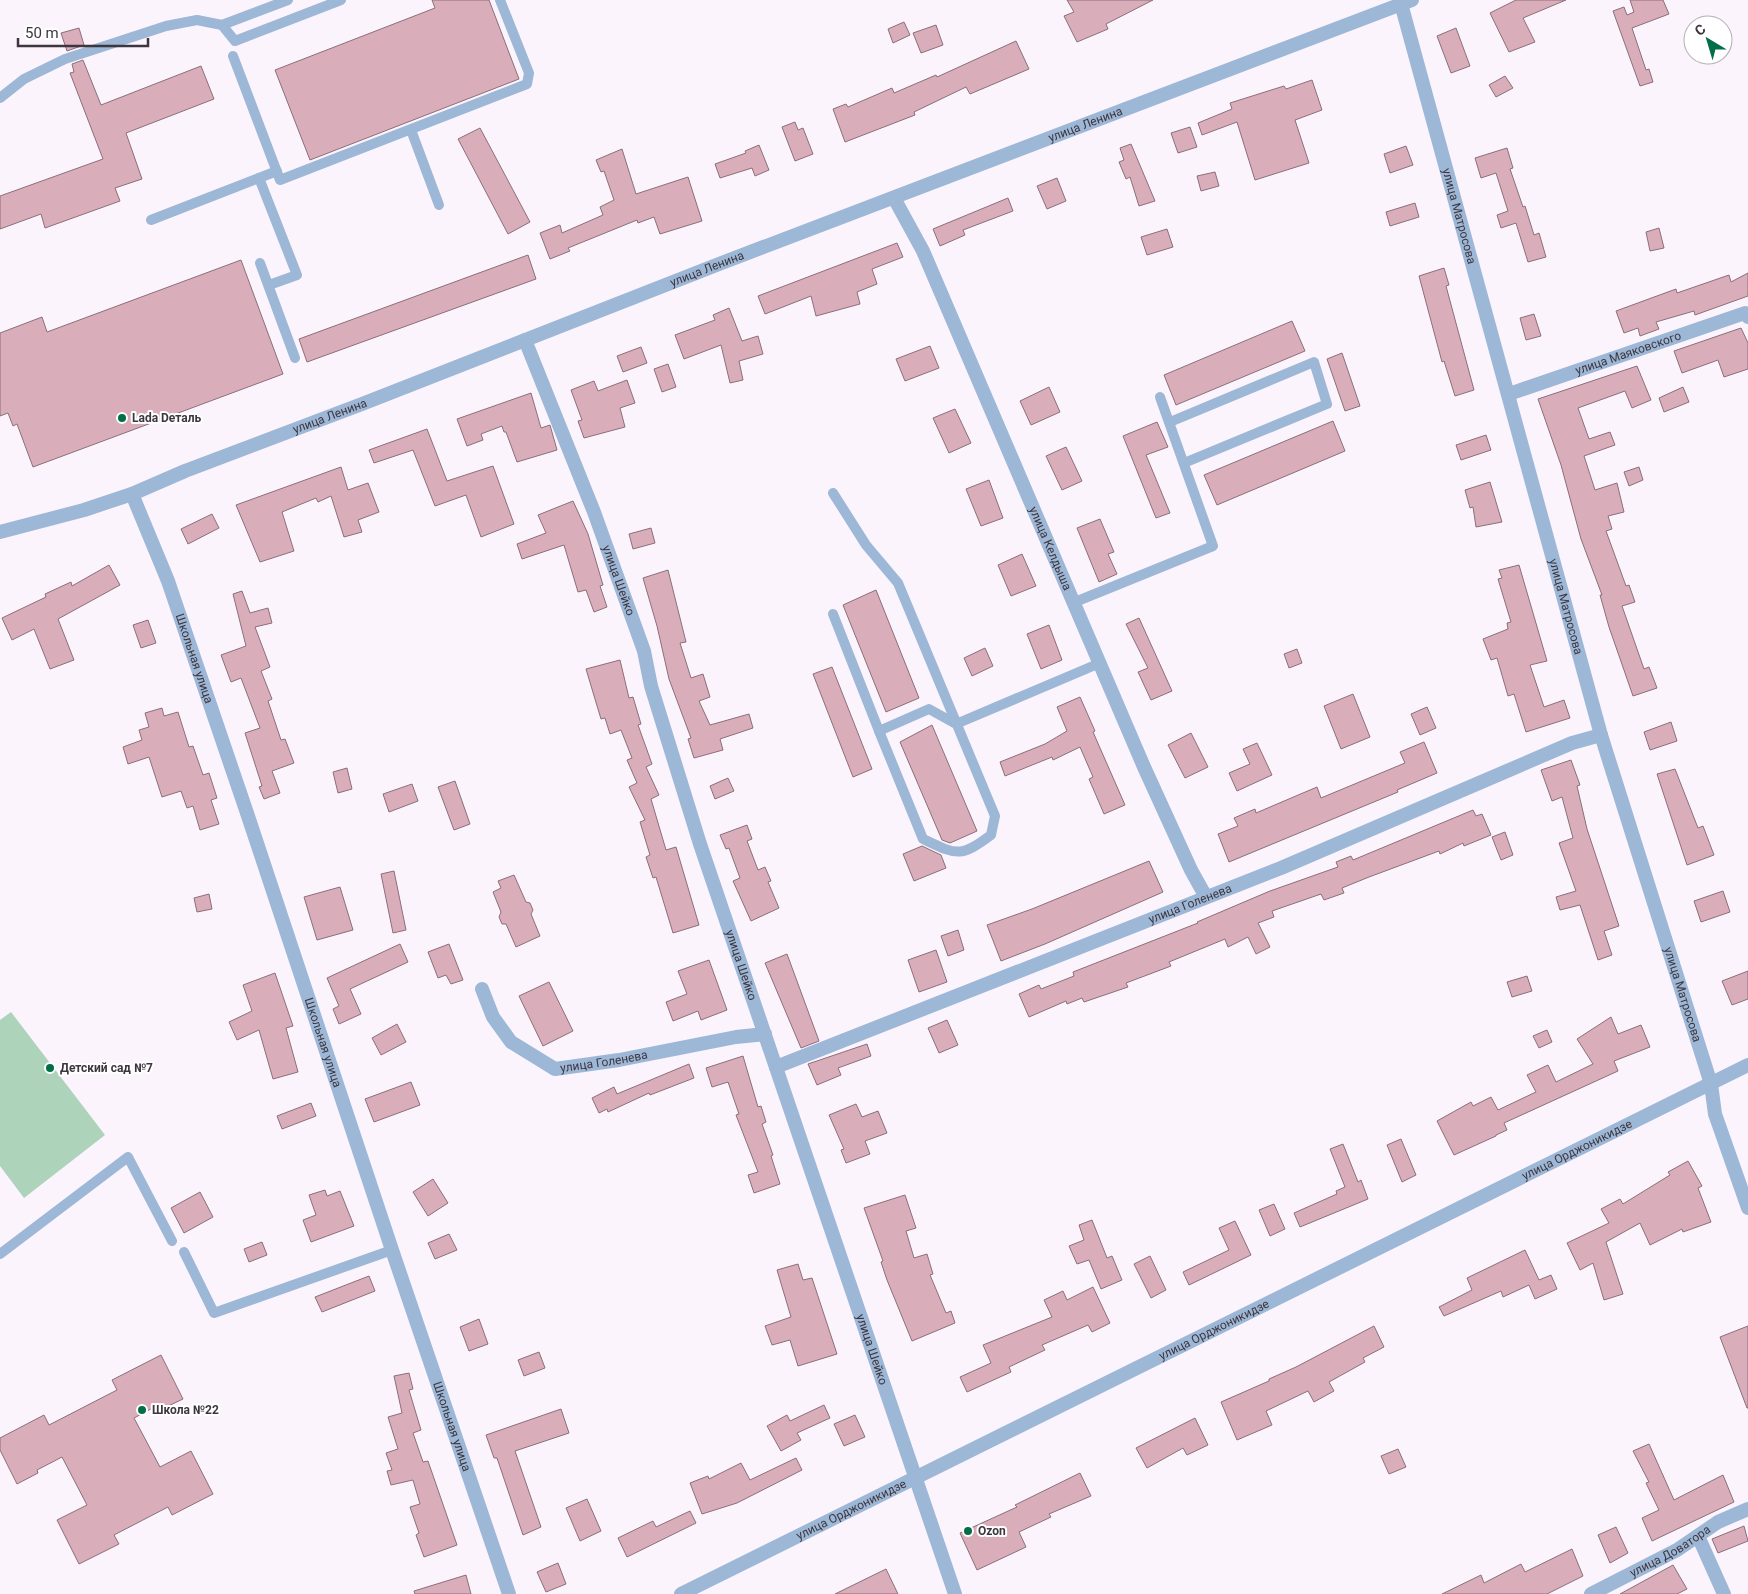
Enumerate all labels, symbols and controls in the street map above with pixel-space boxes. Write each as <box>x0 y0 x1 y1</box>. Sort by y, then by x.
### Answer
scale bar <box>18 15 148 47</box>
north arrow <box>1683 15 1733 65</box>
text: С <box>1691 21 1709 39</box>
text: 50 m <box>25 24 59 42</box>
street label: улица Ленина <box>1046 104 1124 145</box>
street label: улица Матросова <box>1439 167 1479 266</box>
street label: улица Ленина <box>668 248 746 290</box>
street label: улица Маяковского <box>1573 328 1683 378</box>
street label: улица Ленина <box>291 396 369 437</box>
place label: Lada Dеталь <box>132 411 202 425</box>
marker: Lada Dеталь <box>116 412 128 424</box>
street label: улица Келдыша <box>1026 504 1074 592</box>
street label: улица Шейко <box>600 543 638 618</box>
street label: улица Матросова <box>1546 557 1586 656</box>
street label: Школьная улица <box>173 612 216 705</box>
street label: улица Голенева <box>1146 881 1234 927</box>
street label: улица Шейко <box>723 928 760 1002</box>
street label: улица Матросова <box>1661 945 1704 1044</box>
street label: Школьная улица <box>302 996 345 1089</box>
street label: улица Голенева <box>559 1048 649 1075</box>
place label: Детский сад №7 <box>60 1061 153 1075</box>
marker: Детский сад №7 <box>44 1062 56 1074</box>
street label: улица Орджоникидзе <box>1520 1117 1634 1183</box>
street label: улица Орджоникидзе <box>1157 1297 1271 1363</box>
street label: улица Шейко <box>853 1312 890 1387</box>
street label: Школьная улица <box>430 1380 474 1473</box>
place label: Школа №22 <box>152 1403 219 1417</box>
marker: Школа №22 <box>136 1404 148 1416</box>
street label: улица Орджоникидзе <box>794 1476 909 1543</box>
street label: улица Доватора <box>1628 1522 1713 1580</box>
place label: Ozon <box>978 1524 1006 1538</box>
marker: Ozon <box>962 1525 974 1537</box>

